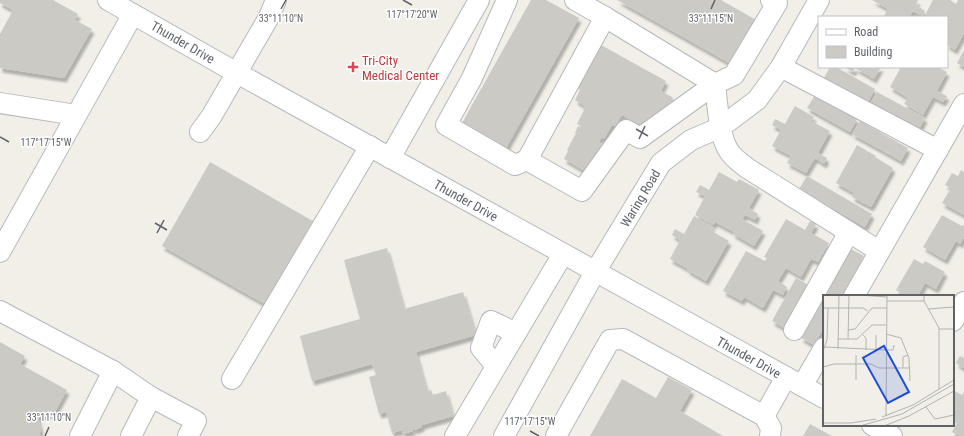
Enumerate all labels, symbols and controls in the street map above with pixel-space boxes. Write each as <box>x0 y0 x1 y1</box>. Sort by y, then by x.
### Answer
text: 117°17'20"W <box>387 9 438 20</box>
text: 33°11'10"N <box>259 13 303 24</box>
text: 33°11'15"N <box>689 13 733 24</box>
legend <box>818 16 948 68</box>
street label: Thunder Drive <box>148 18 217 67</box>
text: Road <box>854 25 878 39</box>
text: Building <box>854 45 892 59</box>
place label: Tri-City Medical Center <box>362 53 439 83</box>
marker: Tri-City Medical Center <box>347 61 359 73</box>
text: 117°17'15"W <box>21 137 72 148</box>
street label: Waring Road <box>617 167 664 230</box>
street label: Thunder Drive <box>431 177 500 224</box>
inset map <box>823 295 954 426</box>
street label: Thunder Drive <box>714 334 783 381</box>
text: 33°11'10"N <box>27 412 71 423</box>
text: 117°17'15"W <box>505 416 556 427</box>

